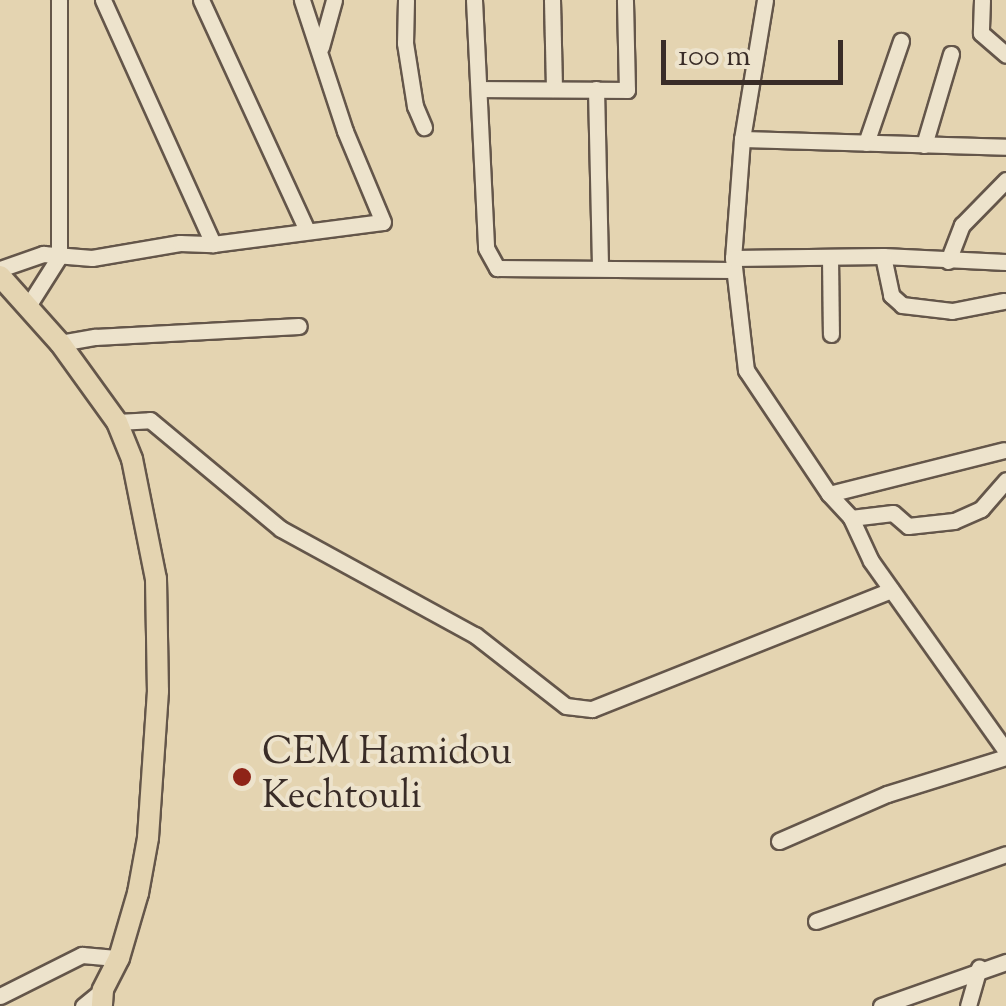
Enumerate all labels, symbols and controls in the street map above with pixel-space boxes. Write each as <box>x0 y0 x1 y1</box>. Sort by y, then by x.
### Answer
scale bar <box>666 20 848 82</box>
text: 100 m <box>678 36 751 79</box>
place label: CEM Hamidou Kechtouli <box>262 732 512 822</box>
marker: CEM Hamidou Kechtouli <box>231 766 253 788</box>

